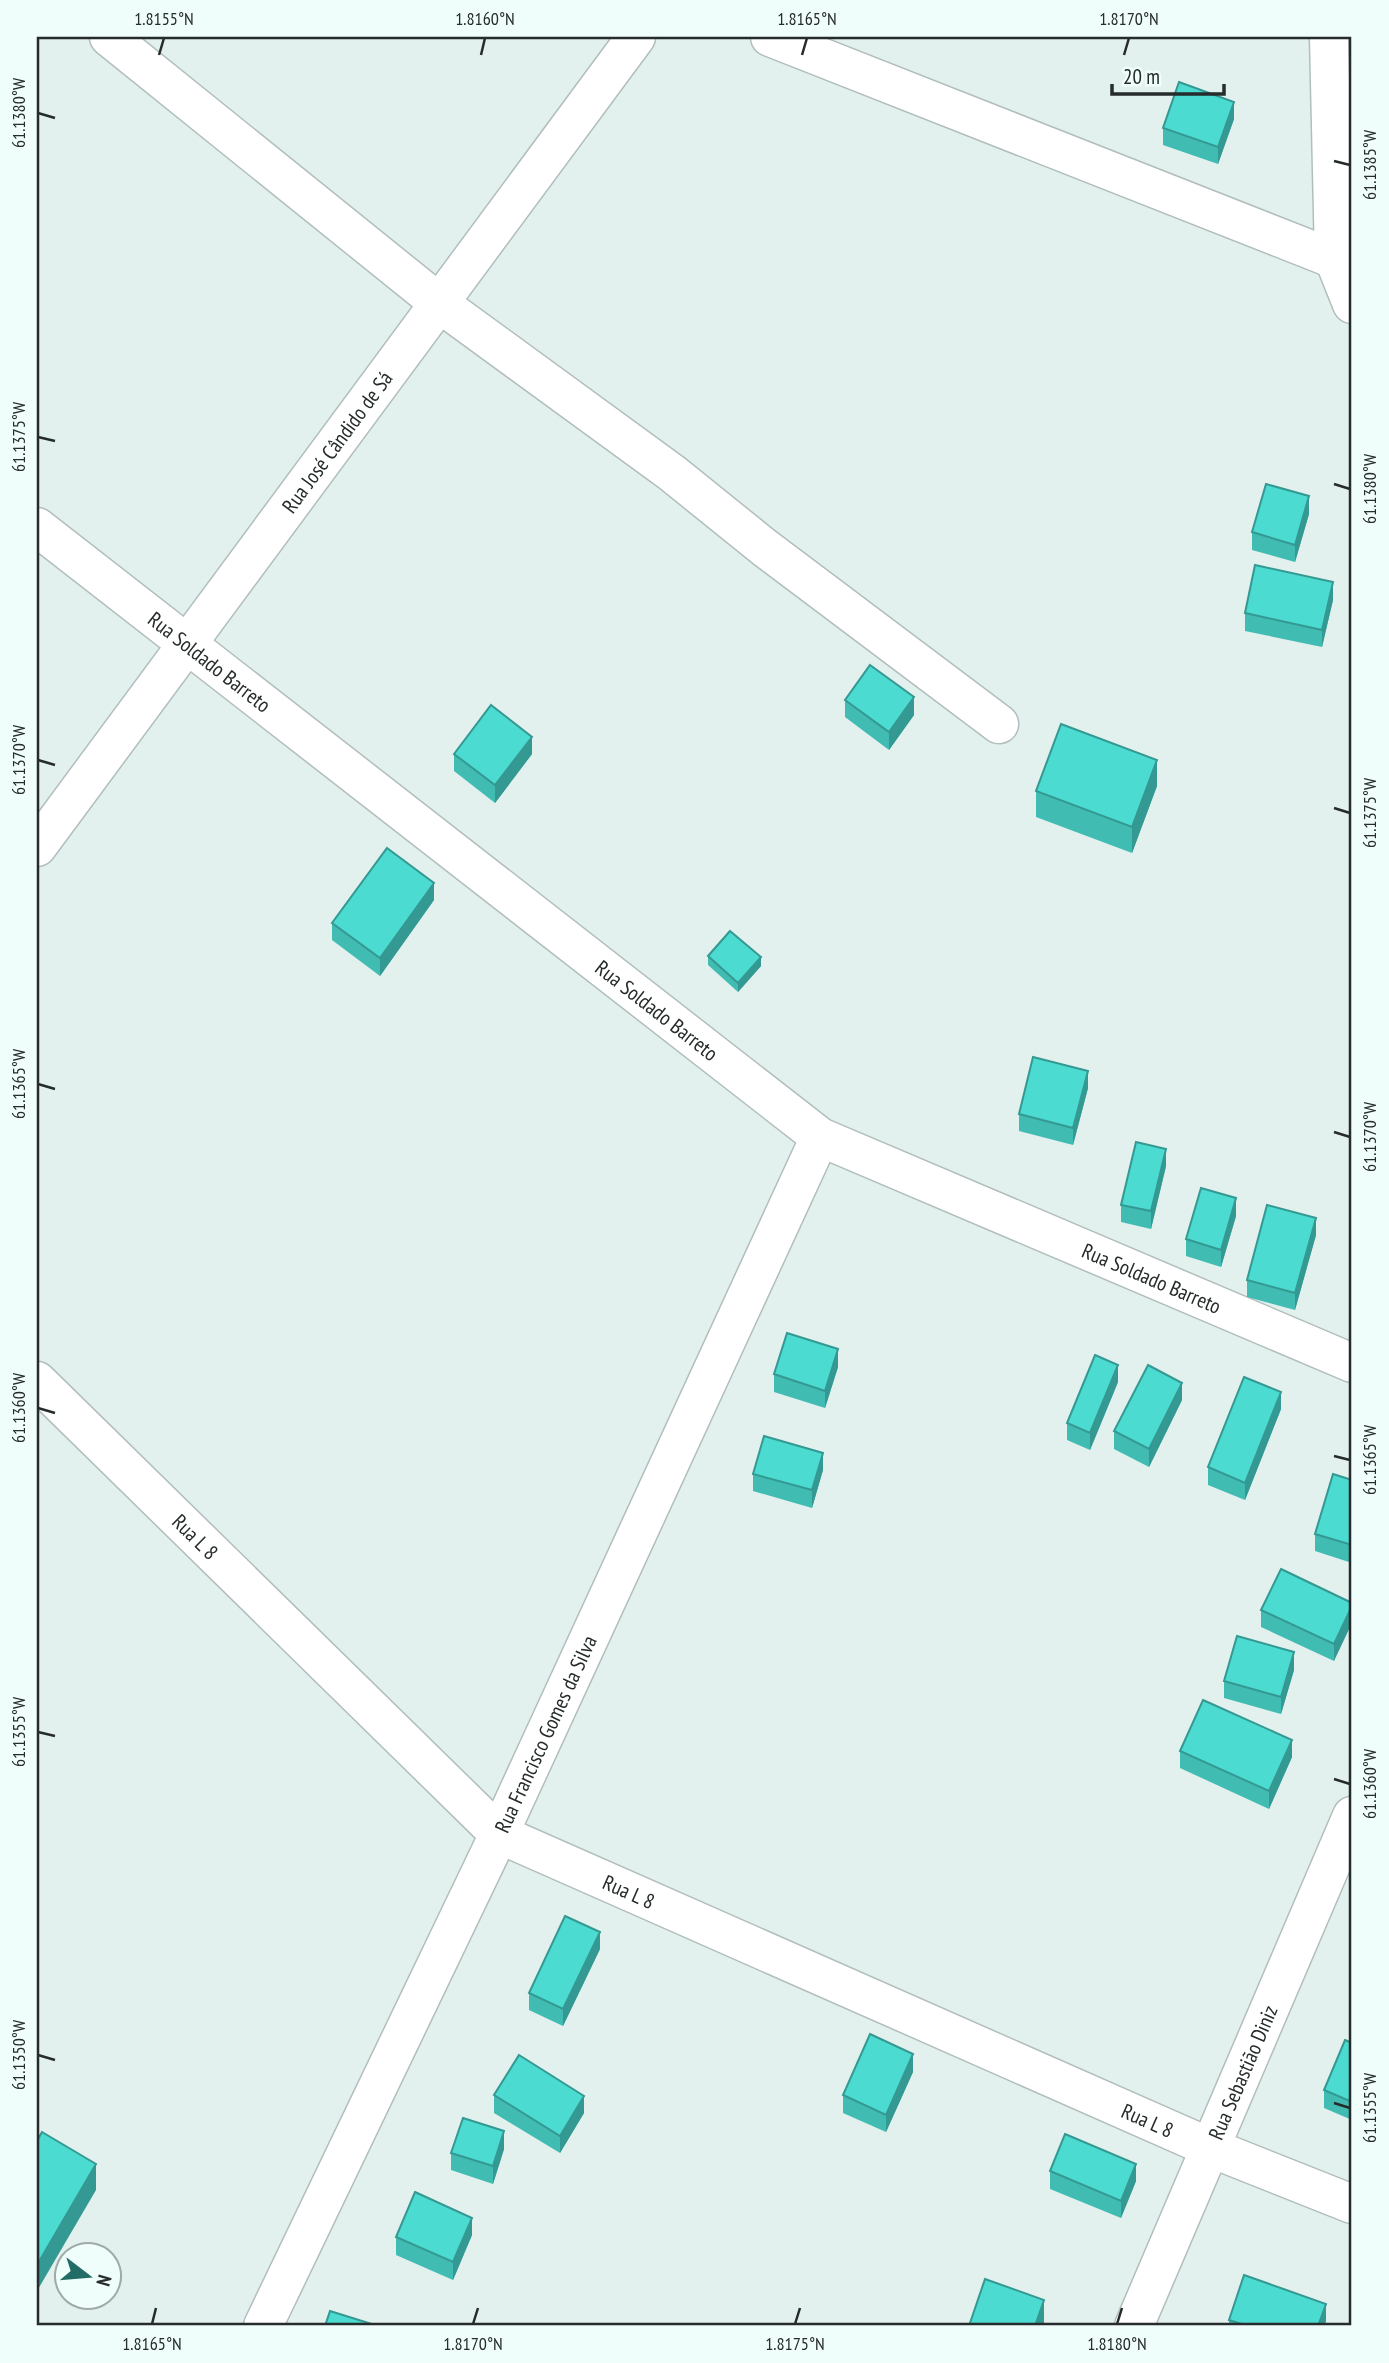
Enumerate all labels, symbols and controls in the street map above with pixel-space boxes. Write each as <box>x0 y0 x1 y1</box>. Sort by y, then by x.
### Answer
text: 1.8155°N <box>134 7 194 30</box>
text: 1.8160°N <box>455 7 515 30</box>
text: 1.8165°N <box>777 7 837 30</box>
text: 1.8170°N <box>1099 7 1159 30</box>
scale bar <box>1112 52 1224 96</box>
text: 20 m <box>1123 63 1160 90</box>
text: 61.1380°W <box>7 78 30 148</box>
text: 61.1385°W <box>1358 130 1381 200</box>
street label: Rua José Cândido de Sá <box>275 366 398 518</box>
text: 61.1375°W <box>7 402 30 472</box>
text: 61.1380°W <box>1358 454 1381 524</box>
street label: Rua Soldado Barreto <box>143 605 277 718</box>
text: 61.1370°W <box>7 725 30 795</box>
text: 61.1375°W <box>1358 778 1381 848</box>
street label: Rua Soldado Barreto <box>590 954 724 1066</box>
text: 61.1365°W <box>7 1049 30 1119</box>
text: 61.1370°W <box>1358 1102 1381 1172</box>
street label: Rua Soldado Barreto <box>1078 1236 1225 1319</box>
text: 61.1360°W <box>7 1373 30 1443</box>
text: 61.1365°W <box>1358 1425 1381 1495</box>
street label: Rua L 8 <box>167 1508 224 1565</box>
street label: Rua Francisco Gomes da Silva <box>488 1631 602 1837</box>
text: 61.1355°W <box>7 1697 30 1767</box>
text: 61.1360°W <box>1358 1749 1381 1819</box>
street label: Rua L 8 <box>599 1868 659 1915</box>
street label: Rua Sebastião Diniz <box>1202 2001 1283 2144</box>
text: 61.1350°W <box>7 2020 30 2090</box>
text: 61.1355°W <box>1358 2073 1381 2143</box>
street label: Rua L 8 <box>1118 2097 1178 2143</box>
north arrow <box>52 2240 122 2310</box>
text: N <box>91 2272 117 2289</box>
text: 1.8165°N <box>122 2332 182 2355</box>
text: 1.8170°N <box>443 2332 503 2355</box>
text: 1.8175°N <box>765 2332 825 2355</box>
text: 1.8180°N <box>1087 2332 1147 2355</box>

